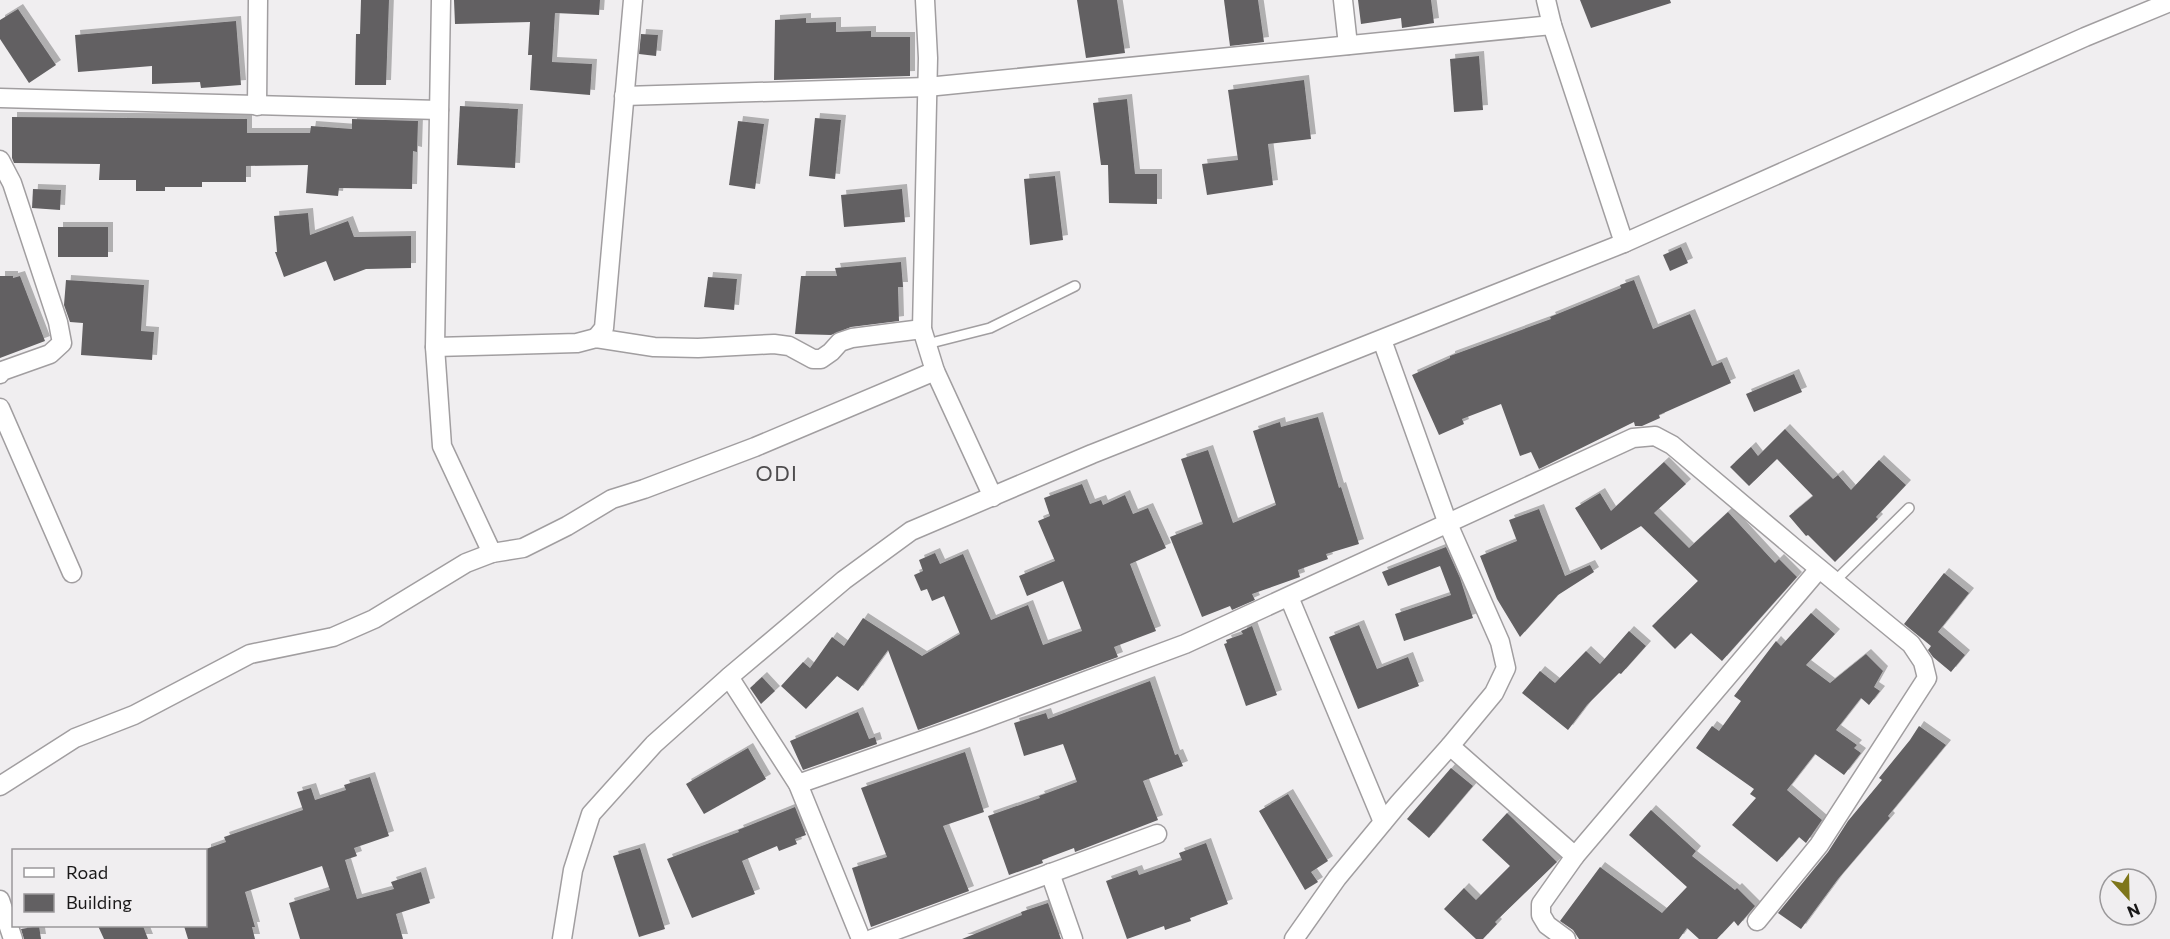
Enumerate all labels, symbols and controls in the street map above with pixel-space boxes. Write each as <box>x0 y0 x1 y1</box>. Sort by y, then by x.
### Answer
district label: ODI <box>756 460 799 485</box>
legend <box>12 849 207 927</box>
text: Road <box>66 861 108 883</box>
north arrow <box>2098 867 2158 927</box>
text: Building <box>66 891 132 913</box>
text: N <box>2125 900 2143 922</box>

